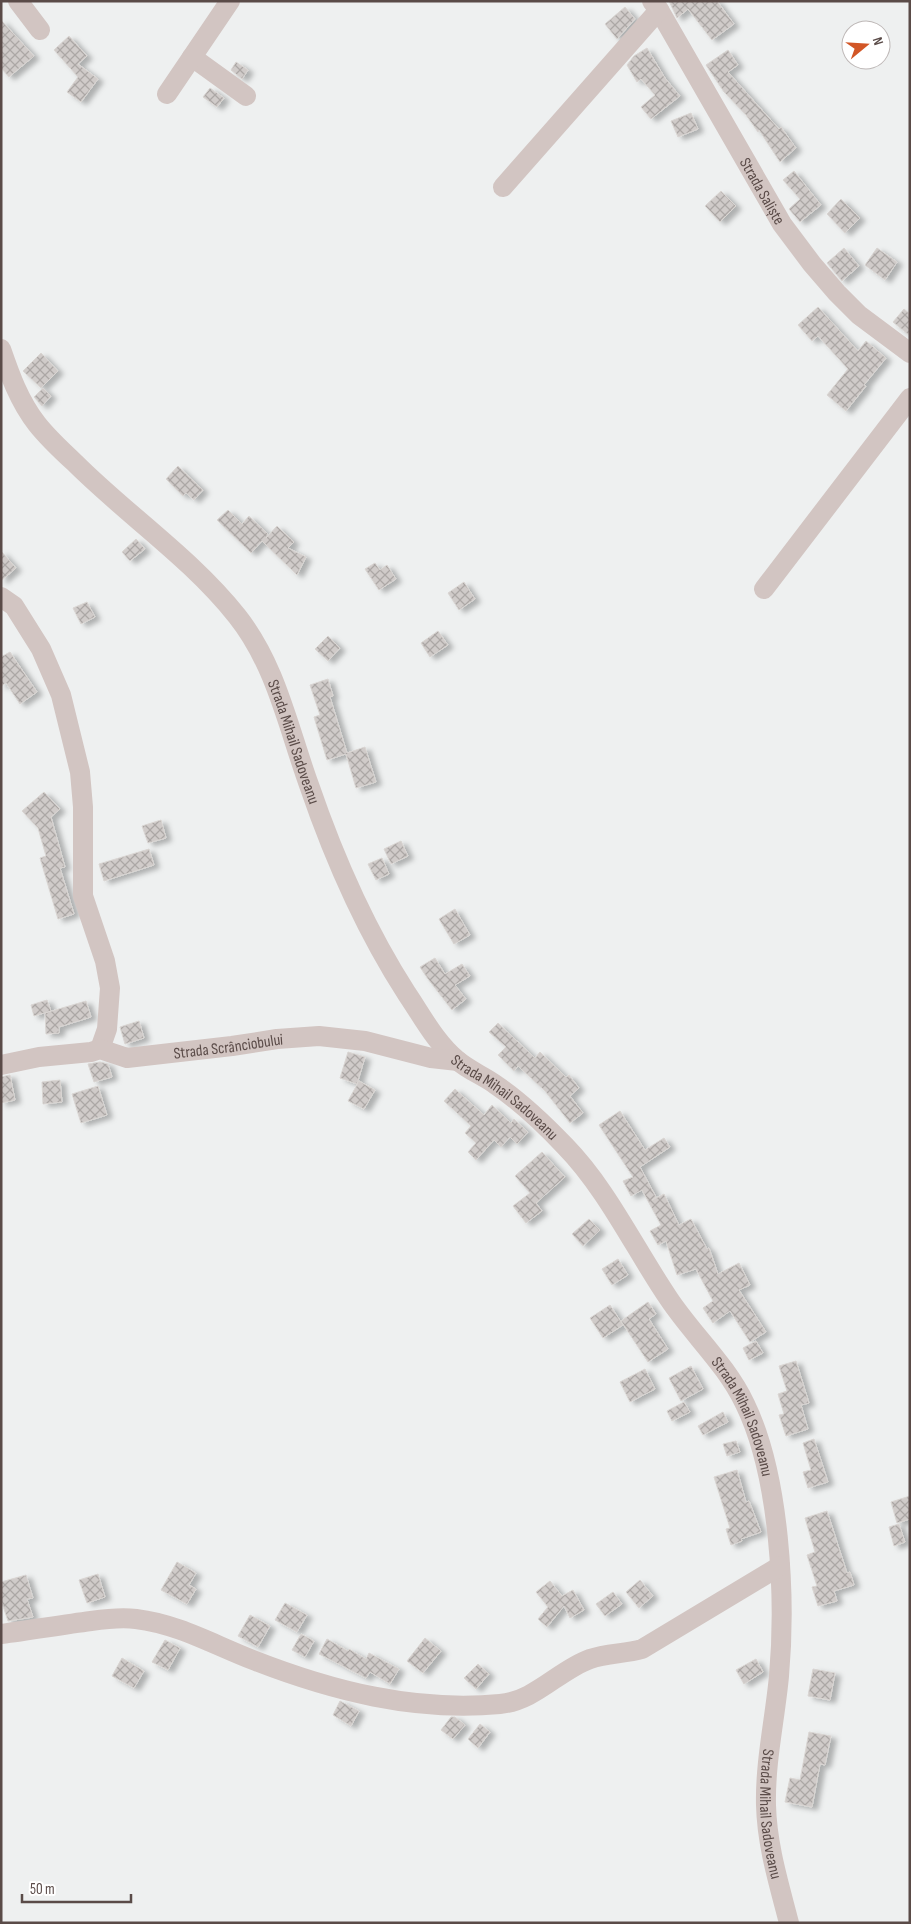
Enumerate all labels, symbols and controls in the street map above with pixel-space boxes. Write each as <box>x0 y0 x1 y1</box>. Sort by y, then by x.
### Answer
north arrow <box>841 20 891 70</box>
text: N <box>869 35 887 47</box>
street label: Strada Saliște <box>735 155 788 228</box>
street label: Strada Mihail Sadoveanu <box>263 677 323 807</box>
street label: Strada Scrânciobului <box>173 1031 284 1064</box>
street label: Strada Mihail Sadoveanu <box>446 1051 562 1145</box>
street label: Strada Mihail Sadoveanu <box>707 1353 776 1478</box>
street label: Strada Mihail Sadoveanu <box>755 1748 785 1881</box>
scale bar <box>22 1872 131 1904</box>
text: 50 m <box>30 1880 55 1899</box>

